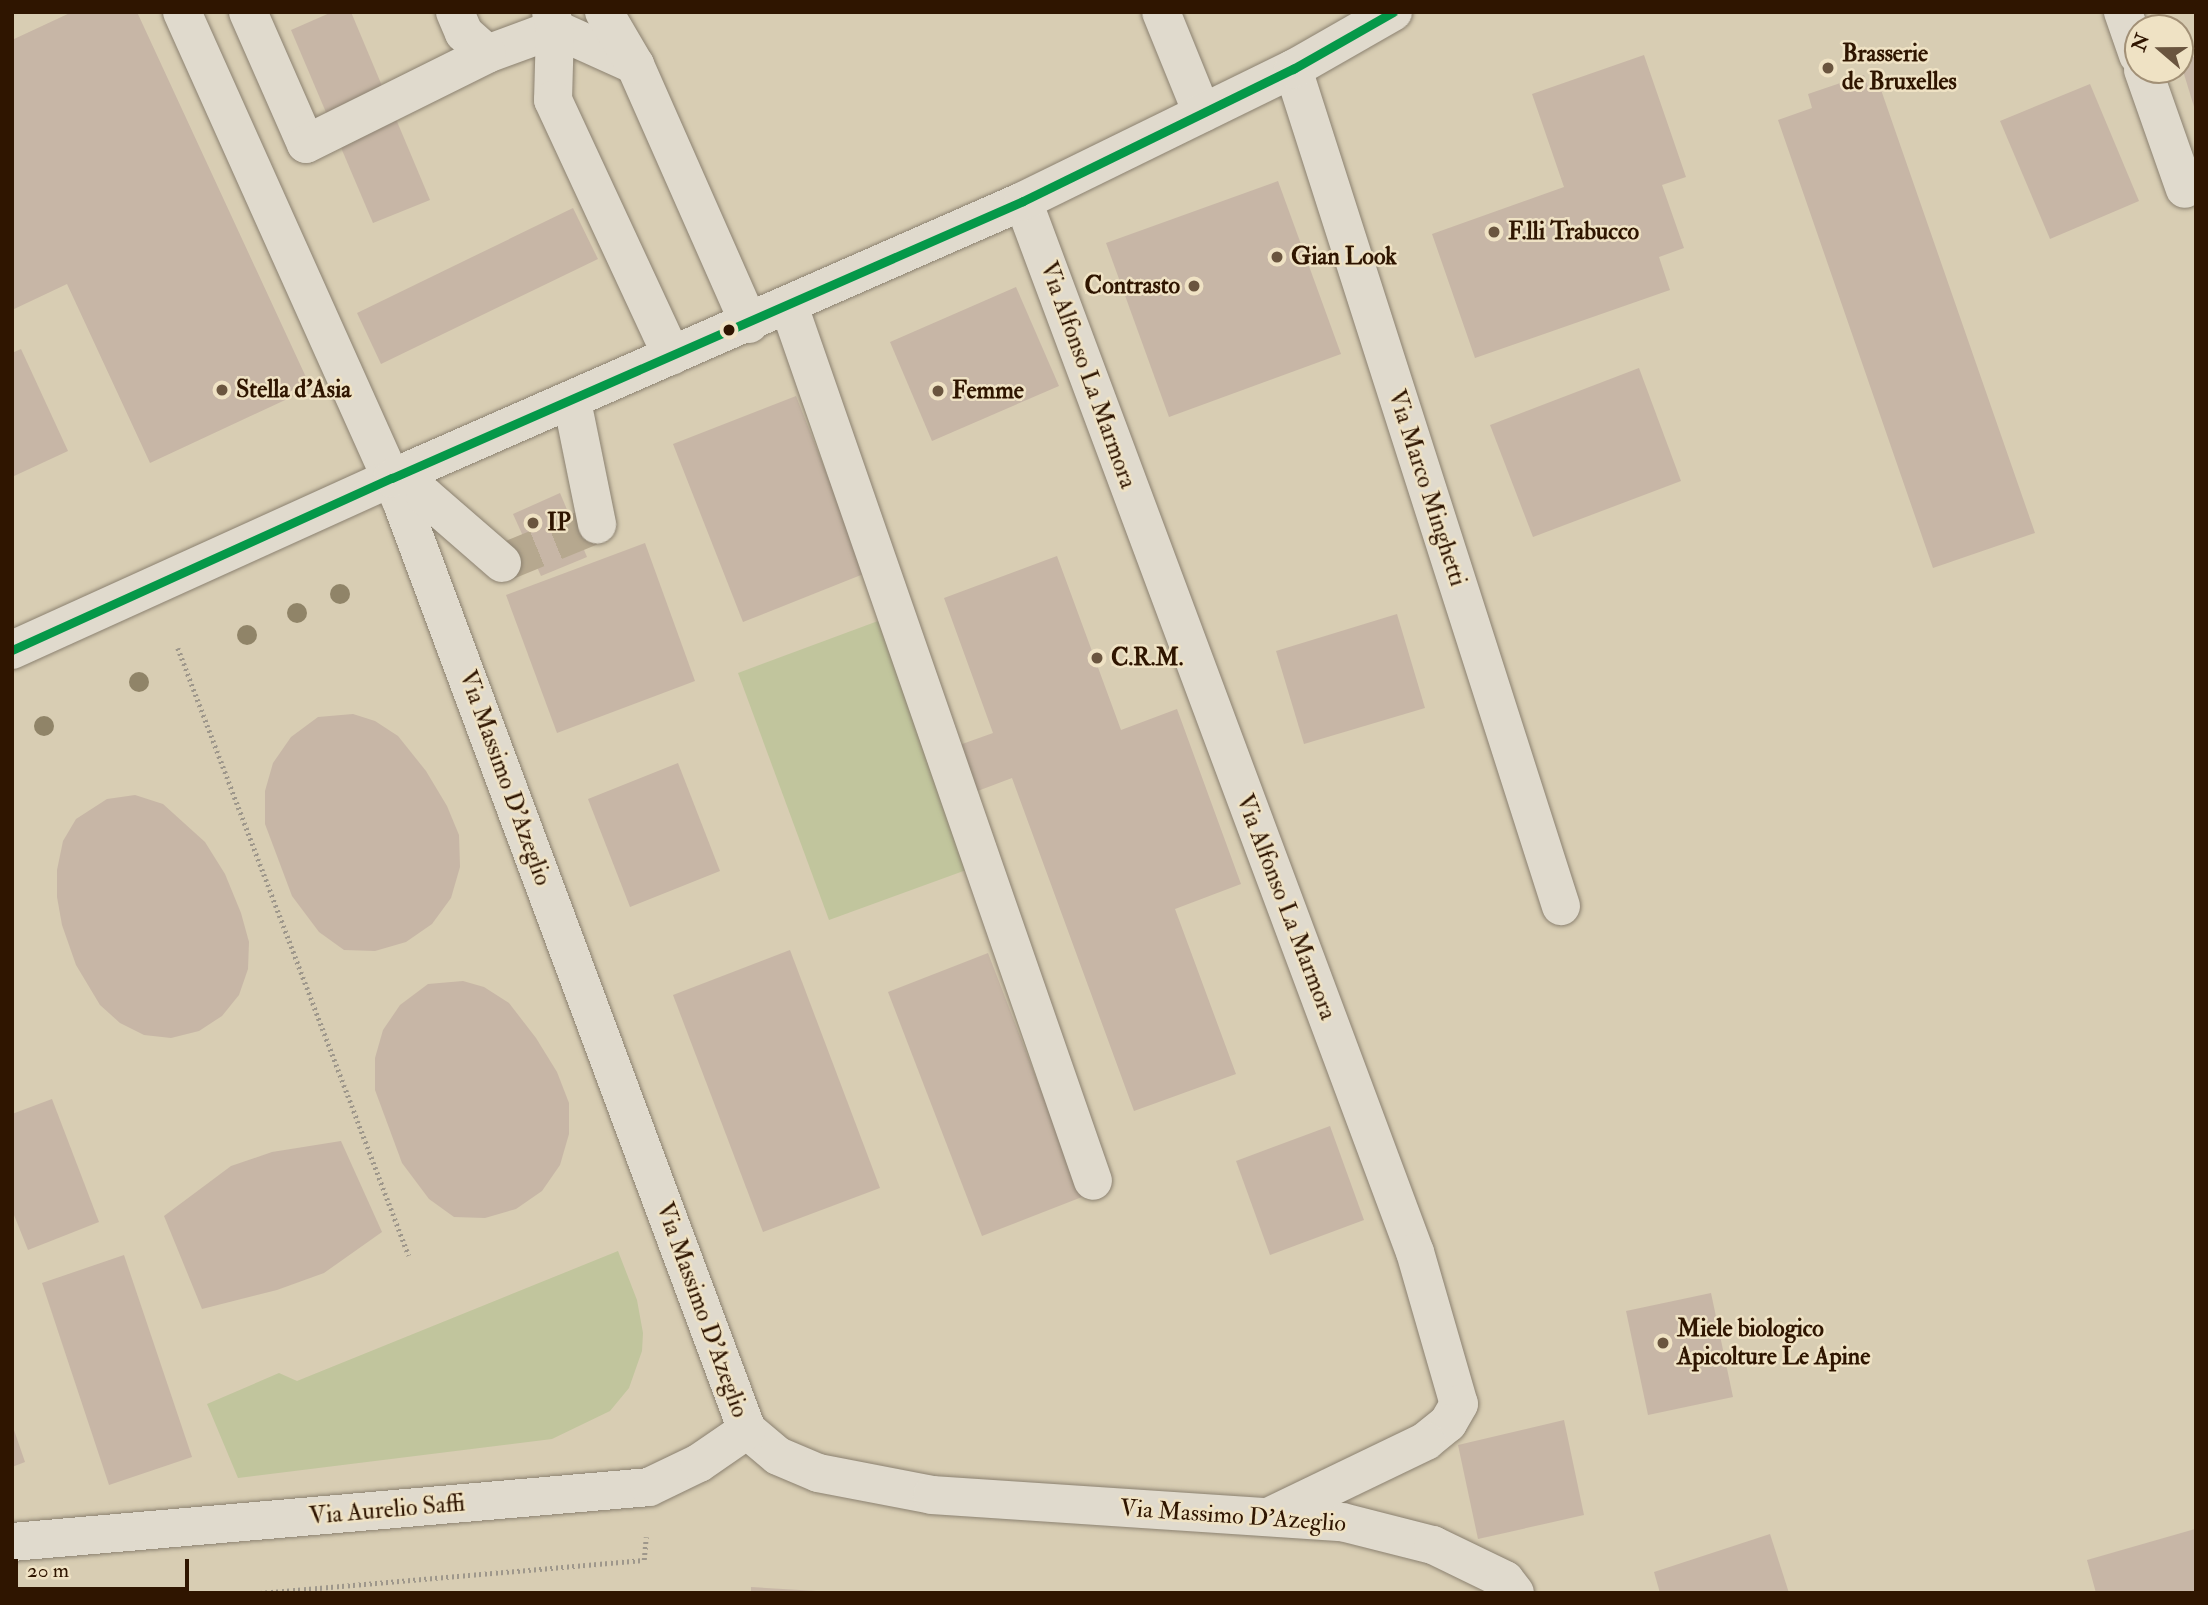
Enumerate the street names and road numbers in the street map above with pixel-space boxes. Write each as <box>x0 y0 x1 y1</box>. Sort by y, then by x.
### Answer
street label: Via Alfonso La Marmora <box>1034 258 1142 492</box>
street label: Via Marco Minghetti <box>1382 386 1472 590</box>
street label: Via Massimo D'Azeglio <box>453 667 557 889</box>
street label: Via Alfonso La Marmora <box>1230 790 1342 1024</box>
street label: Via Massimo D'Azeglio <box>650 1199 754 1421</box>
street label: Via Aurelio Saffi <box>308 1489 466 1531</box>
street label: Via Massimo D'Azeglio <box>1119 1494 1347 1538</box>

